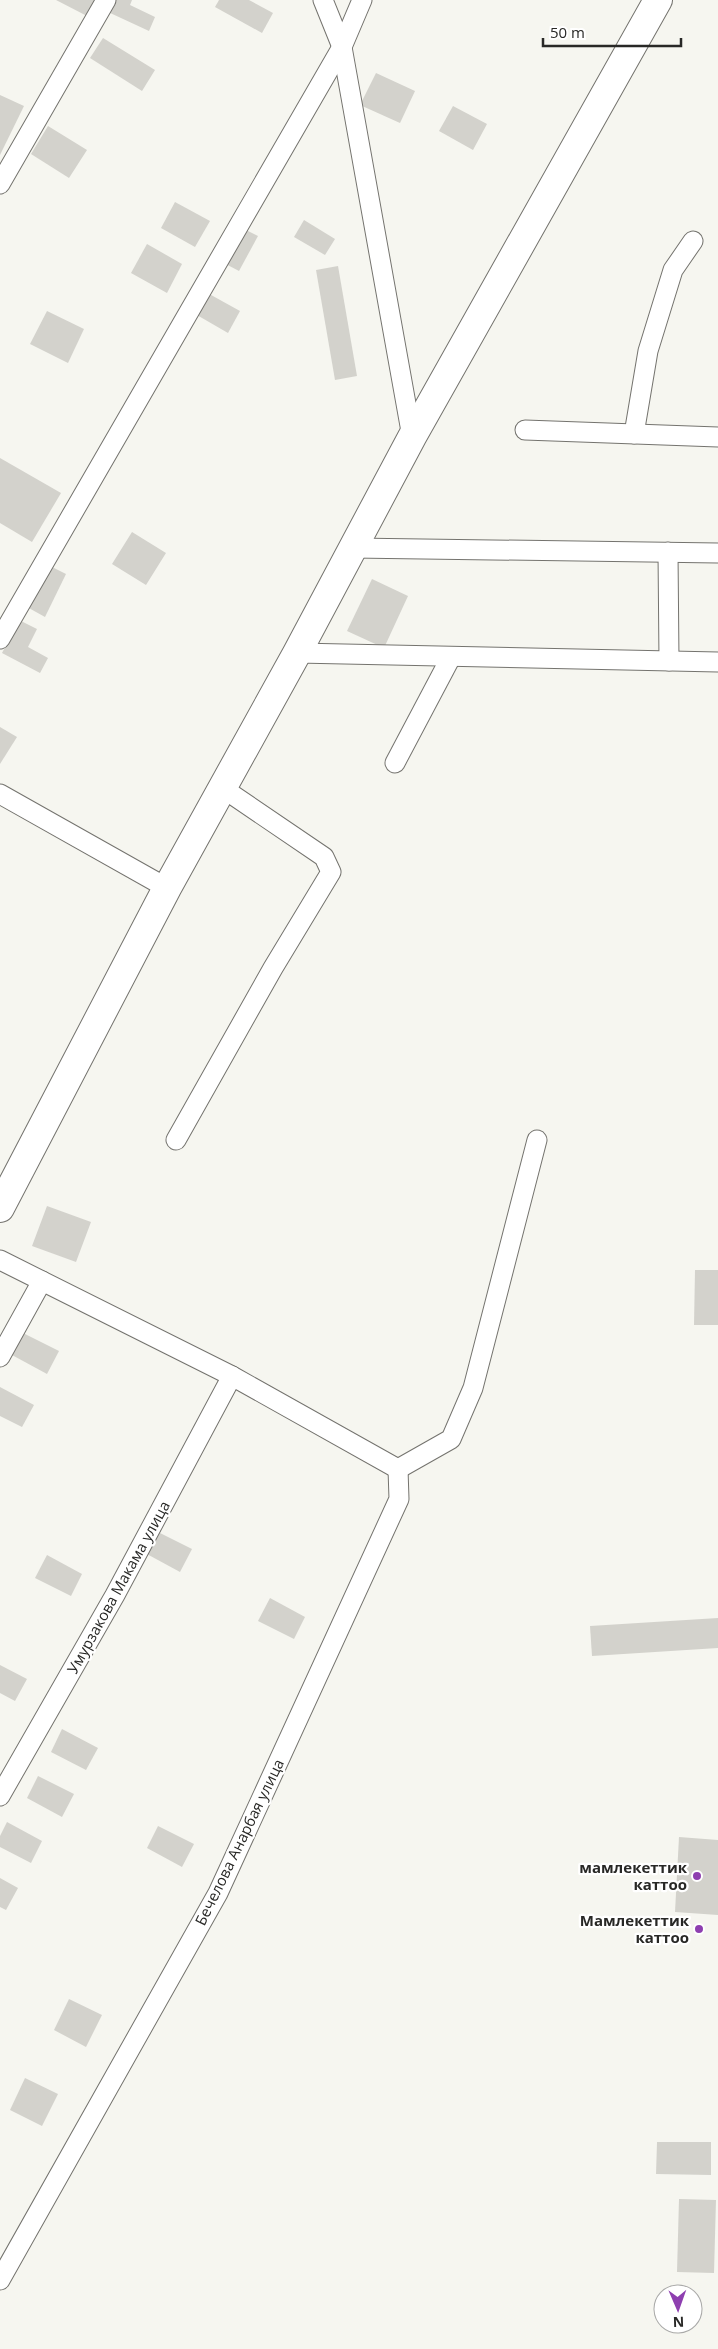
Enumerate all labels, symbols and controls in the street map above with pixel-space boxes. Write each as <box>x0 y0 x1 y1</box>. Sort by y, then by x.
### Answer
scale bar <box>543 15 680 47</box>
text: 50 m <box>550 22 585 42</box>
street label: Умурзакова Макама улица <box>62 1497 174 1677</box>
street label: Бечелова Анарбая улица <box>190 1755 288 1929</box>
place label: мамлекеттик каттоо <box>579 1857 688 1894</box>
marker: мамлекеттик каттоо <box>691 1870 703 1882</box>
place label: Мамлекеттик каттоо <box>580 1910 690 1947</box>
marker: Мамлекеттик каттоо <box>693 1923 705 1935</box>
north arrow <box>653 2284 703 2334</box>
text: N <box>672 2313 684 2332</box>

